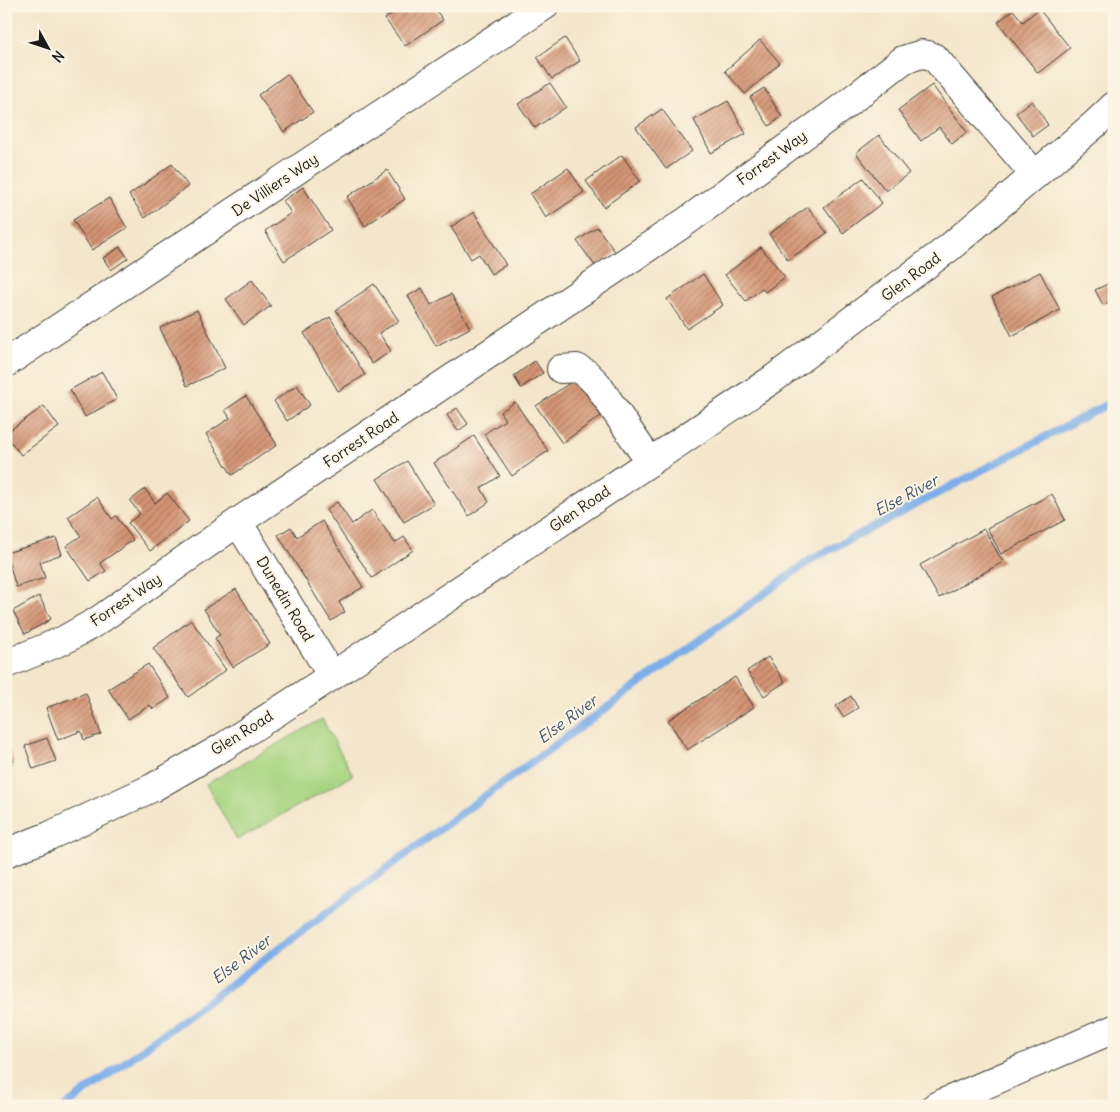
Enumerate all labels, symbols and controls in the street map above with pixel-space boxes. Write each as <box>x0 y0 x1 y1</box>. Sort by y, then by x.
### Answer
north arrow <box>22 22 72 72</box>
text: N <box>48 47 68 66</box>
street label: Forrest Way <box>733 126 810 189</box>
street label: De Villiers Way <box>228 149 321 220</box>
street label: Glen Road <box>877 248 944 305</box>
street label: Forrest Road <box>319 407 402 472</box>
water label: Else River <box>871 469 943 520</box>
street label: Glen Road <box>546 481 614 536</box>
street label: Dunedin Road <box>253 553 318 645</box>
street label: Forrest Way <box>87 569 165 630</box>
water label: Else River <box>533 689 603 747</box>
street label: Glen Road <box>207 706 276 759</box>
water label: Else River <box>207 929 277 988</box>

